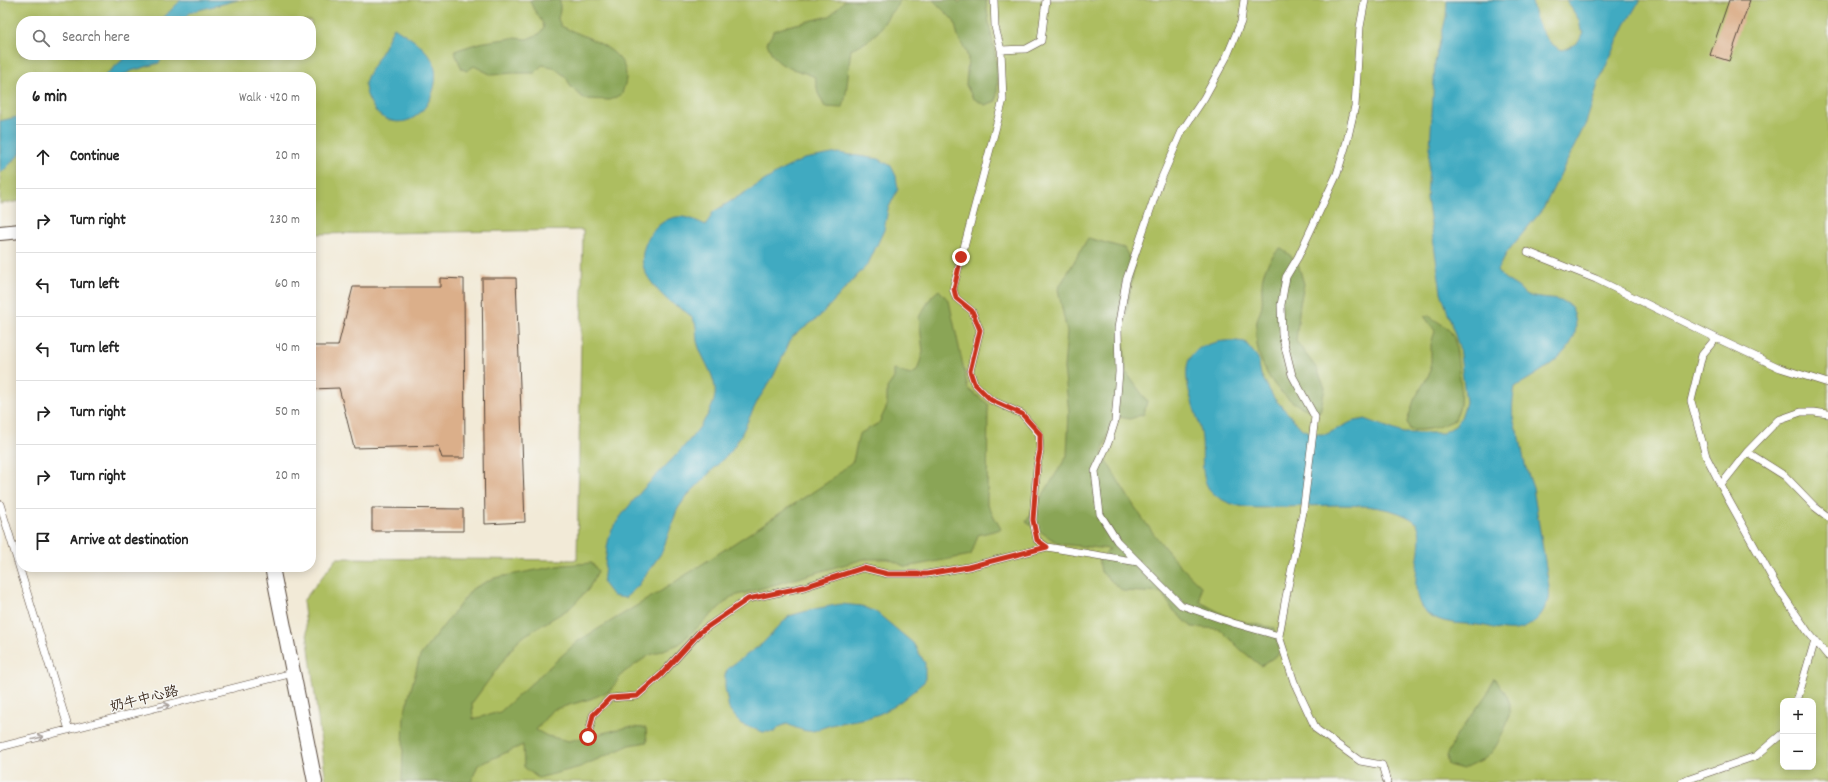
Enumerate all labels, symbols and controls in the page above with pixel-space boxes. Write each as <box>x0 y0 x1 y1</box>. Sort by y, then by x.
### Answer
search box <box>16 16 316 60</box>
icon: search <box>30 27 52 49</box>
text: Search here <box>62 27 130 49</box>
text: 6 min <box>32 86 67 110</box>
text: Walk · 420 m <box>239 89 300 108</box>
icon: ahead <box>32 146 54 168</box>
text: Continue <box>70 146 119 168</box>
text: 20 m <box>275 147 300 166</box>
icon: right <box>32 210 54 232</box>
text: Turn right <box>70 210 126 232</box>
text: 230 m <box>270 211 300 230</box>
route end <box>952 248 970 266</box>
icon: left <box>32 274 54 296</box>
text: Turn left <box>70 274 119 296</box>
text: 60 m <box>275 275 300 294</box>
icon: left <box>32 338 54 360</box>
text: Turn left <box>70 338 119 360</box>
text: 40 m <box>276 339 300 358</box>
icon: right <box>32 402 54 424</box>
text: Turn right <box>70 402 126 424</box>
text: 50 m <box>275 403 300 422</box>
icon: right <box>32 466 54 488</box>
text: Turn right <box>70 466 126 488</box>
text: 20 m <box>275 467 300 486</box>
icon: arrive <box>32 530 54 552</box>
text: Arrive at destination <box>70 530 188 552</box>
street label: 奶牛中心路 <box>108 682 181 718</box>
map controls <box>1780 698 1816 770</box>
button: + <box>1780 698 1816 734</box>
one-way arrow <box>157 702 170 709</box>
route start <box>579 728 597 746</box>
one-way arrow <box>31 733 44 741</box>
button: − <box>1780 734 1816 770</box>

